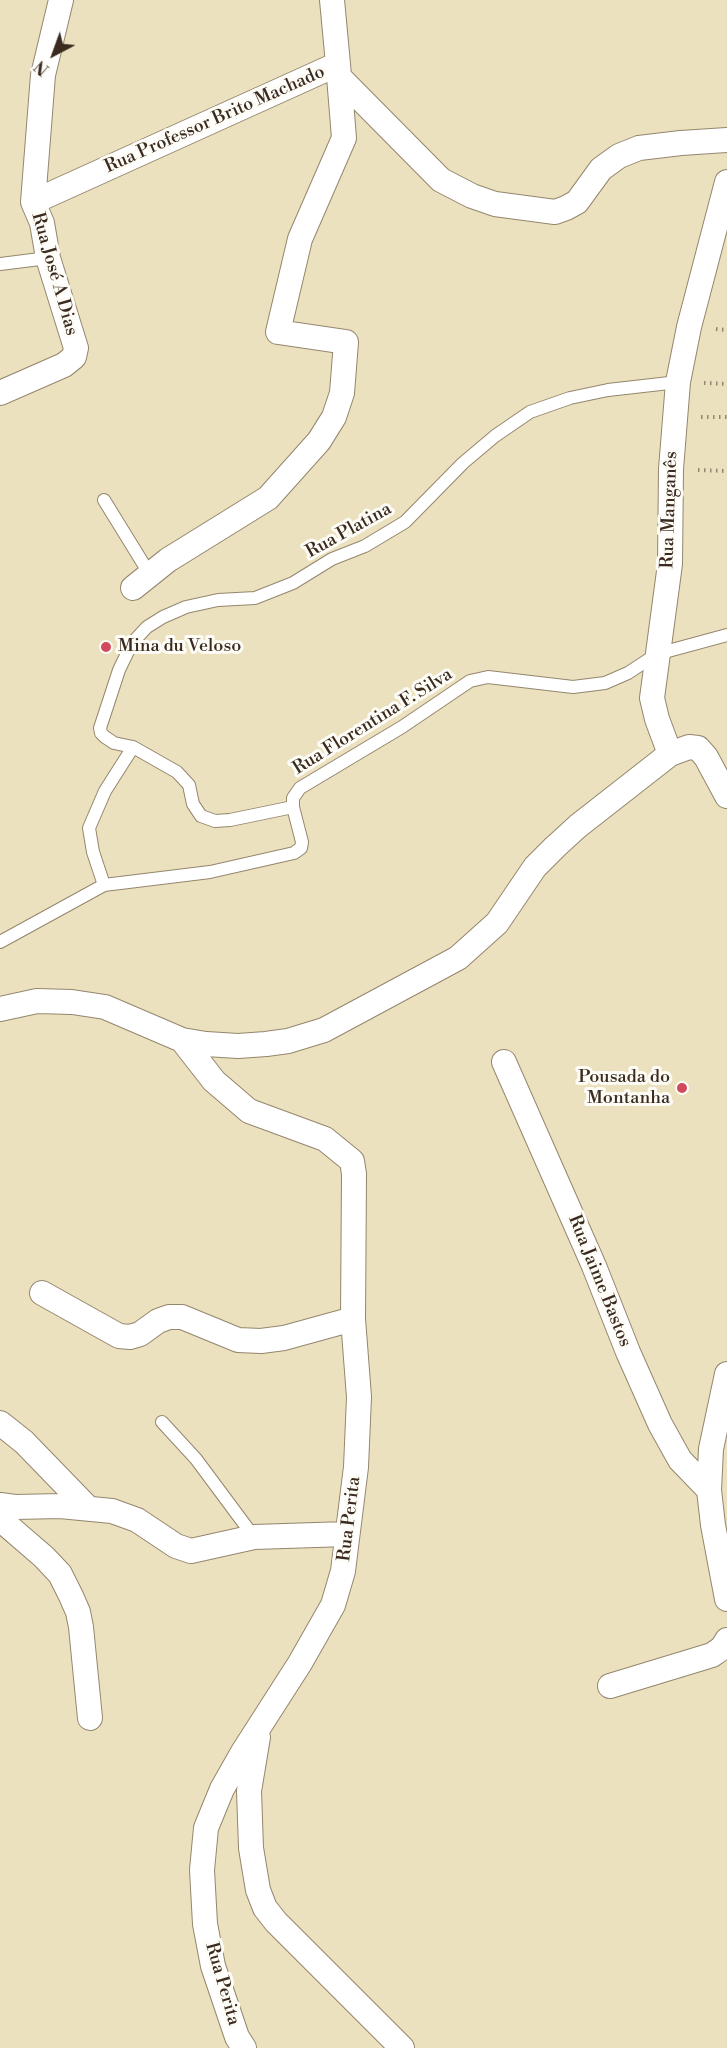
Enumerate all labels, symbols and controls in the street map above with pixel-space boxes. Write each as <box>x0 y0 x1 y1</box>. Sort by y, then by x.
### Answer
north arrow <box>24 24 84 84</box>
text: N <box>31 56 54 79</box>
street label: Rua Professor Brito Machado <box>102 62 328 178</box>
street label: Rua José A Dias <box>26 210 82 338</box>
street label: Rua Manganês <box>657 451 683 569</box>
street label: Rua Platina <box>302 499 396 563</box>
place label: Mina du Veloso <box>118 636 241 658</box>
marker: Mina du Veloso <box>99 640 113 654</box>
street label: Rua Florentina F. Silva <box>289 664 457 780</box>
place label: Pousada do Montanha <box>578 1067 670 1110</box>
marker: Pousada do Montanha <box>675 1081 689 1095</box>
street label: Rua Jaime Bastos <box>563 1212 635 1350</box>
street label: Rua Perita <box>334 1475 366 1563</box>
street label: Rua Perita <box>200 1940 244 2028</box>

